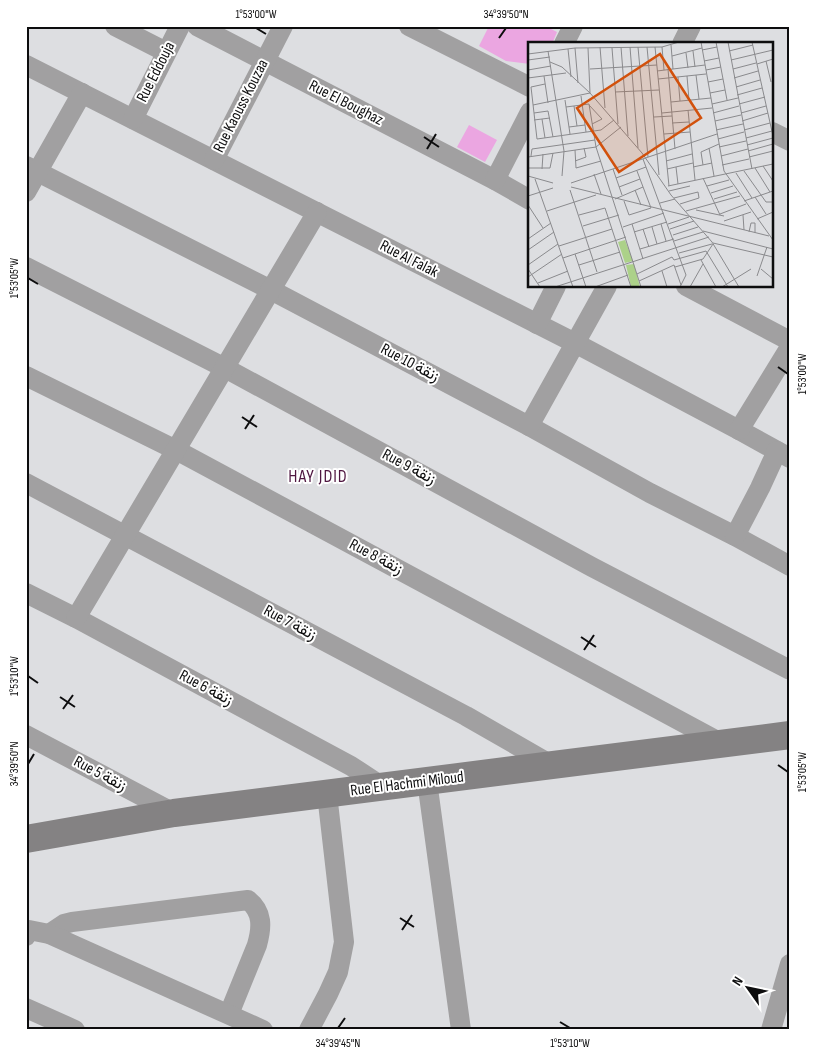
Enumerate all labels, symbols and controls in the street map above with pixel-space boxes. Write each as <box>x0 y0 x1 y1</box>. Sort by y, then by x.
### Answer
text: 1°53'00"W <box>236 7 277 22</box>
text: 34°39'50"N <box>483 7 529 22</box>
street label: Rue Eddouja <box>133 39 179 105</box>
inset map <box>528 42 774 288</box>
street label: Rue Kaouss Kouzaa <box>209 56 273 156</box>
street label: Rue El Boughaz <box>306 76 387 130</box>
street label: Rue Al Falak <box>377 236 441 282</box>
text: 1°53'05"W <box>7 258 22 298</box>
street label: Rue 10 زنقة <box>377 340 443 386</box>
text: 1°53'00"W <box>795 353 810 394</box>
street label: Rue 9 زنقة <box>379 445 439 489</box>
district label: HAY JDID <box>288 466 348 487</box>
street label: Rue 8 زنقة <box>346 535 406 579</box>
street label: Rue 7 زنقة <box>260 601 320 645</box>
text: 1°53'10"W <box>7 656 22 696</box>
street label: Rue 6 زنقة <box>176 666 236 710</box>
text: 34°39'50"N <box>7 741 22 787</box>
street label: Rue 5 زنقة <box>70 752 130 796</box>
text: 1°53'05"W <box>795 752 810 792</box>
street label: Rue El Hachmi Miloud <box>349 768 465 800</box>
north arrow <box>724 964 774 1014</box>
text: N <box>728 973 747 989</box>
text: 34°39'45"N <box>316 1036 360 1051</box>
text: 1°53'10"W <box>550 1036 590 1051</box>

